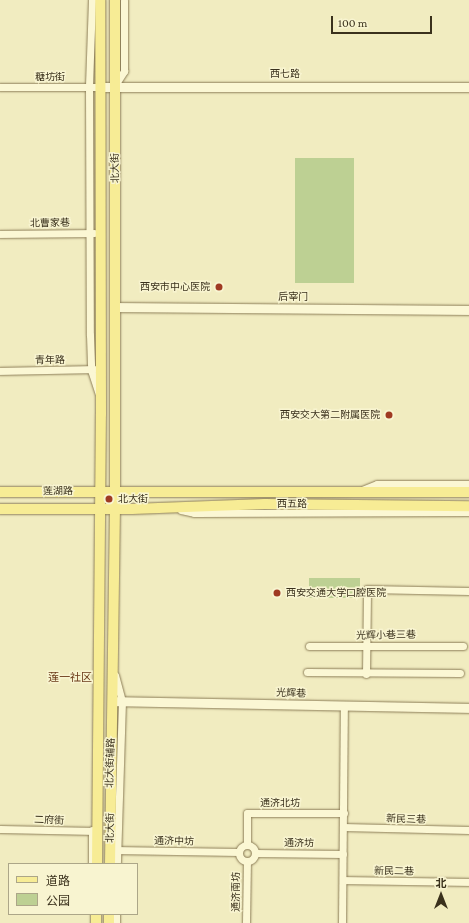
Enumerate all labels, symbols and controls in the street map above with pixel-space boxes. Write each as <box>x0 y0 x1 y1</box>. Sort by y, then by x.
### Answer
scale bar <box>333 8 434 34</box>
text: 100 m <box>338 16 367 30</box>
street label: 西七路 <box>270 68 300 80</box>
street label: 糖坊街 <box>35 71 65 83</box>
street label: 北大街 <box>109 153 121 183</box>
street label: 北曹家巷 <box>30 217 70 229</box>
place label: 西安市中心医院 <box>140 281 210 293</box>
marker: 西安市中心医院 <box>213 281 225 293</box>
street label: 后宰门 <box>278 291 308 303</box>
street label: 青年路 <box>35 354 65 366</box>
place label: 西安交大第二附属医院 <box>280 409 380 421</box>
marker: 西安交大第二附属医院 <box>383 409 395 421</box>
street label: 莲湖路 <box>43 485 73 497</box>
marker: 北大街 <box>103 493 115 505</box>
place label: 北大街 <box>118 493 148 505</box>
street label: 西五路 <box>277 498 307 510</box>
marker: 西安交通大学口腔医院 <box>271 587 283 599</box>
place label: 西安交通大学口腔医院 <box>286 587 386 599</box>
street label: 光辉小巷三巷 <box>356 628 416 642</box>
district label: 莲一社区 <box>48 670 92 684</box>
street label: 光辉巷 <box>276 686 306 700</box>
street label: 北大街辅路 <box>103 738 117 788</box>
street label: 通济北坊 <box>260 797 300 809</box>
street label: 新民三巷 <box>386 812 426 826</box>
street label: 二府街 <box>34 813 64 827</box>
street label: 北大街 <box>104 813 116 843</box>
street label: 通济中坊 <box>154 835 194 847</box>
street label: 通济坊 <box>284 837 314 849</box>
legend <box>8 863 138 915</box>
street label: 新民二巷 <box>374 865 414 877</box>
street label: 通济南坊 <box>230 872 242 912</box>
text: 道路 <box>46 874 70 888</box>
north arrow <box>421 875 461 915</box>
text: 北 <box>436 877 447 889</box>
text: 公园 <box>46 894 70 908</box>

